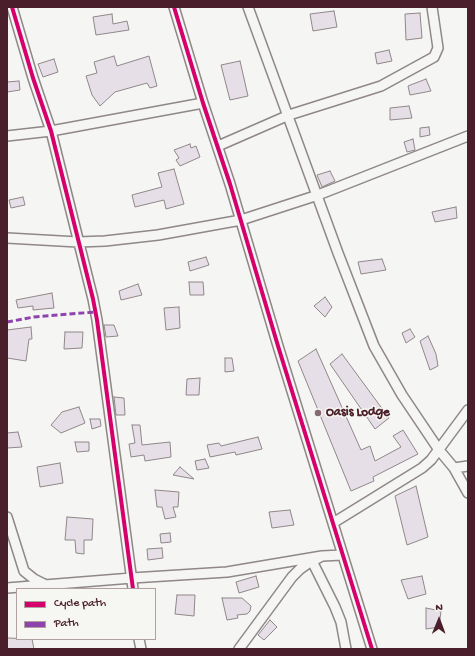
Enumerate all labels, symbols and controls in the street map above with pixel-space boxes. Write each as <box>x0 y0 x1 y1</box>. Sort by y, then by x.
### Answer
place label: Oasis Lodge <box>326 405 390 421</box>
marker: Oasis Lodge <box>313 408 323 418</box>
legend <box>16 588 156 640</box>
text: Cycle path <box>54 597 106 611</box>
north arrow <box>419 600 459 640</box>
text: N <box>436 602 443 614</box>
text: Path <box>54 617 79 631</box>

